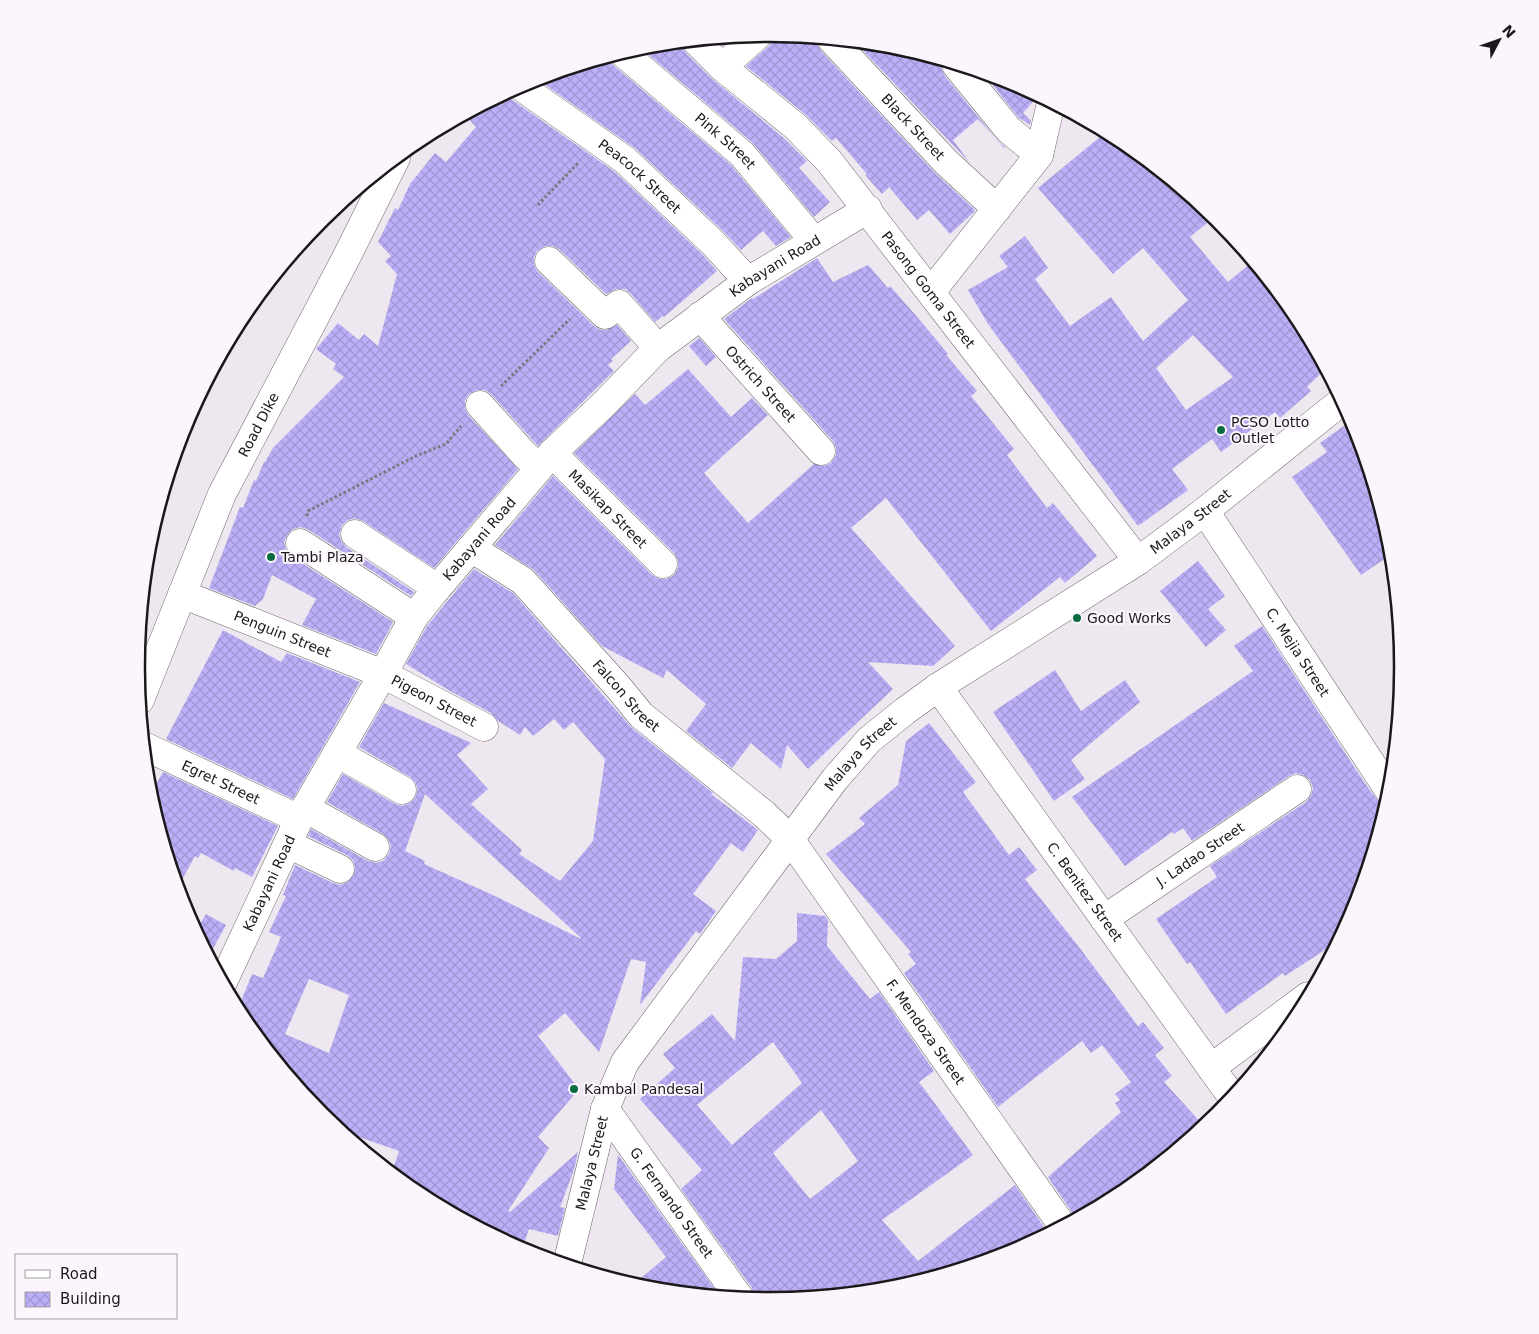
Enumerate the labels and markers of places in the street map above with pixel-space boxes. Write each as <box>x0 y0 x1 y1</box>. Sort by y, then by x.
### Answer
place label: PCSO Lotto Outlet <box>1231 414 1309 446</box>
marker: PCSO Lotto Outlet <box>1215 424 1227 436</box>
place label: Tambi Plaza <box>280 549 364 565</box>
marker: Tambi Plaza <box>265 551 277 563</box>
place label: Good Works <box>1087 610 1171 626</box>
marker: Good Works <box>1071 612 1083 624</box>
place label: Kambal Pandesal <box>584 1081 704 1097</box>
marker: Kambal Pandesal <box>568 1083 580 1095</box>

